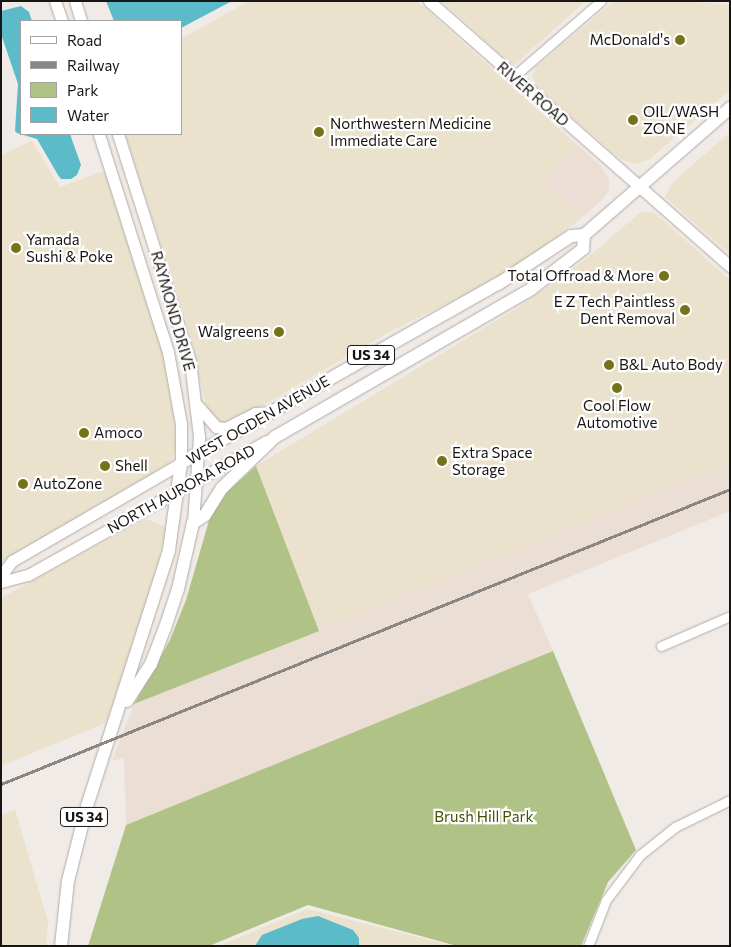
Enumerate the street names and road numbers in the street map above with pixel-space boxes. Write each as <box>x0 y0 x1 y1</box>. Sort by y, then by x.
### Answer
street label: RIVER ROAD <box>493 58 573 130</box>
street label: RAYMOND DRIVE <box>147 249 199 373</box>
road number: US 34 <box>346 344 396 366</box>
street label: WEST OGDEN AVENUE <box>183 372 333 468</box>
street label: NORTH AURORA ROAD <box>104 441 258 537</box>
road number: US 34 <box>59 806 109 829</box>

